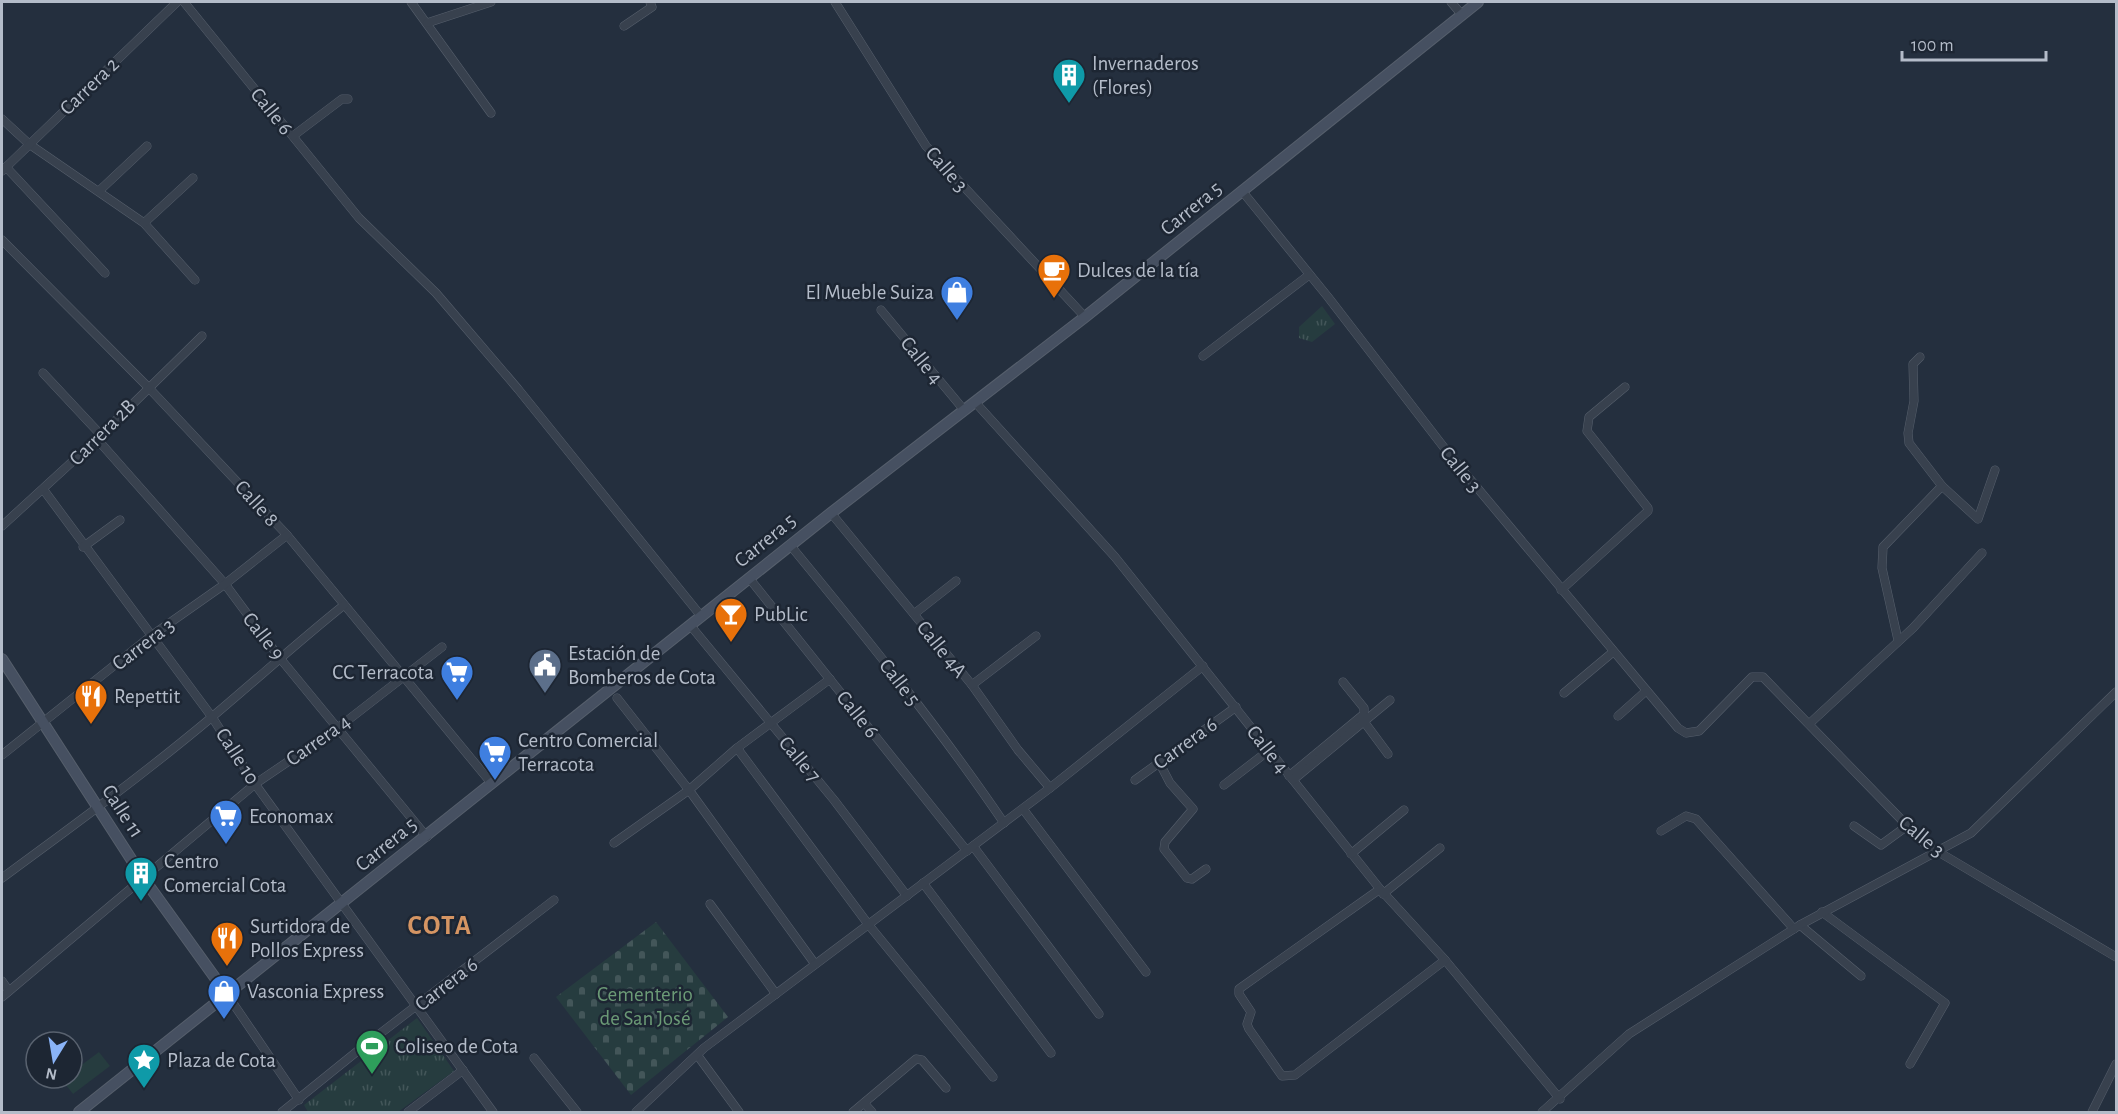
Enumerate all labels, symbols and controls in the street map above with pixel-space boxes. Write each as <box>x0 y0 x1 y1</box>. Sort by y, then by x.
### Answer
scale bar <box>1902 24 2046 62</box>
text: 100 m <box>1911 37 1954 55</box>
street label: Carrera 2 <box>56 53 123 119</box>
place label: Invernaderos (Flores) <box>1092 53 1199 98</box>
building icon: Invernaderos (Flores) <box>1051 57 1087 104</box>
street label: Calle 6 <box>246 84 297 139</box>
street label: Calle 3 <box>921 143 972 196</box>
street label: Carrera 5 <box>1157 178 1226 239</box>
cafe icon: Dulces de la tía <box>1036 252 1072 299</box>
place label: Dulces de la tía <box>1077 260 1200 281</box>
shop icon: El Mueble Suiza <box>939 274 975 321</box>
place label: El Mueble Suiza <box>806 282 934 303</box>
street label: Calle 4 <box>896 333 947 388</box>
street label: Carrera 2B <box>65 395 140 470</box>
street label: Calle 3 <box>1436 442 1485 496</box>
street label: Calle 8 <box>231 476 283 530</box>
street label: Carrera 5 <box>731 510 800 571</box>
bar icon: PubLic <box>713 596 749 643</box>
place label: PubLic <box>754 604 808 625</box>
street label: Calle 9 <box>239 609 289 664</box>
street label: Carrera 3 <box>108 614 178 674</box>
street label: Calle 4A <box>913 617 971 682</box>
place label: Estación de Bomberos de Cota <box>568 643 716 688</box>
public building icon: Estación de Bomberos de Cota <box>527 647 563 694</box>
supermarket icon: CC Terracota <box>439 654 475 701</box>
street label: Calle 5 <box>875 655 924 710</box>
place label: CC Terracota <box>332 662 434 683</box>
restaurant icon: Repettit <box>73 678 109 725</box>
place label: Repettit <box>114 686 180 707</box>
street label: Calle 6 <box>832 687 883 742</box>
street label: Carrera 4 <box>282 711 354 770</box>
street label: Carrera 6 <box>1149 713 1221 773</box>
street label: Calle 4 <box>1243 721 1293 777</box>
street label: Calle 10 <box>212 724 263 788</box>
place label: Centro Comercial Terracota <box>518 730 658 775</box>
street label: Calle 7 <box>775 732 825 787</box>
supermarket icon: Centro Comercial Terracota <box>477 734 513 781</box>
street label: Calle 11 <box>98 781 147 842</box>
supermarket icon: Economax <box>208 798 244 845</box>
place label: Economax <box>249 806 333 827</box>
street label: Calle 3 <box>1895 811 1949 861</box>
street label: Carrera 5 <box>352 814 421 875</box>
place label: Centro Comercial Cota <box>164 851 287 896</box>
building icon: Centro Comercial Cota <box>123 855 159 902</box>
district label: COTA <box>408 912 472 939</box>
place label: Surtidora de Pollos Express <box>250 916 364 961</box>
restaurant icon: Surtidora de Pollos Express <box>209 920 245 967</box>
street label: Carrera 6 <box>411 954 482 1015</box>
shop icon: Vasconia Express <box>206 973 242 1020</box>
place label: Vasconia Express <box>247 981 384 1002</box>
park label: Cementerio de San José <box>597 984 693 1029</box>
sports icon: Coliseo de Cota <box>354 1028 390 1075</box>
north arrow <box>24 1030 84 1090</box>
place label: Coliseo de Cota <box>395 1036 519 1057</box>
place icon: Plaza de Cota <box>126 1042 162 1089</box>
place label: Plaza de Cota <box>167 1050 276 1071</box>
text: N <box>44 1065 58 1083</box>

